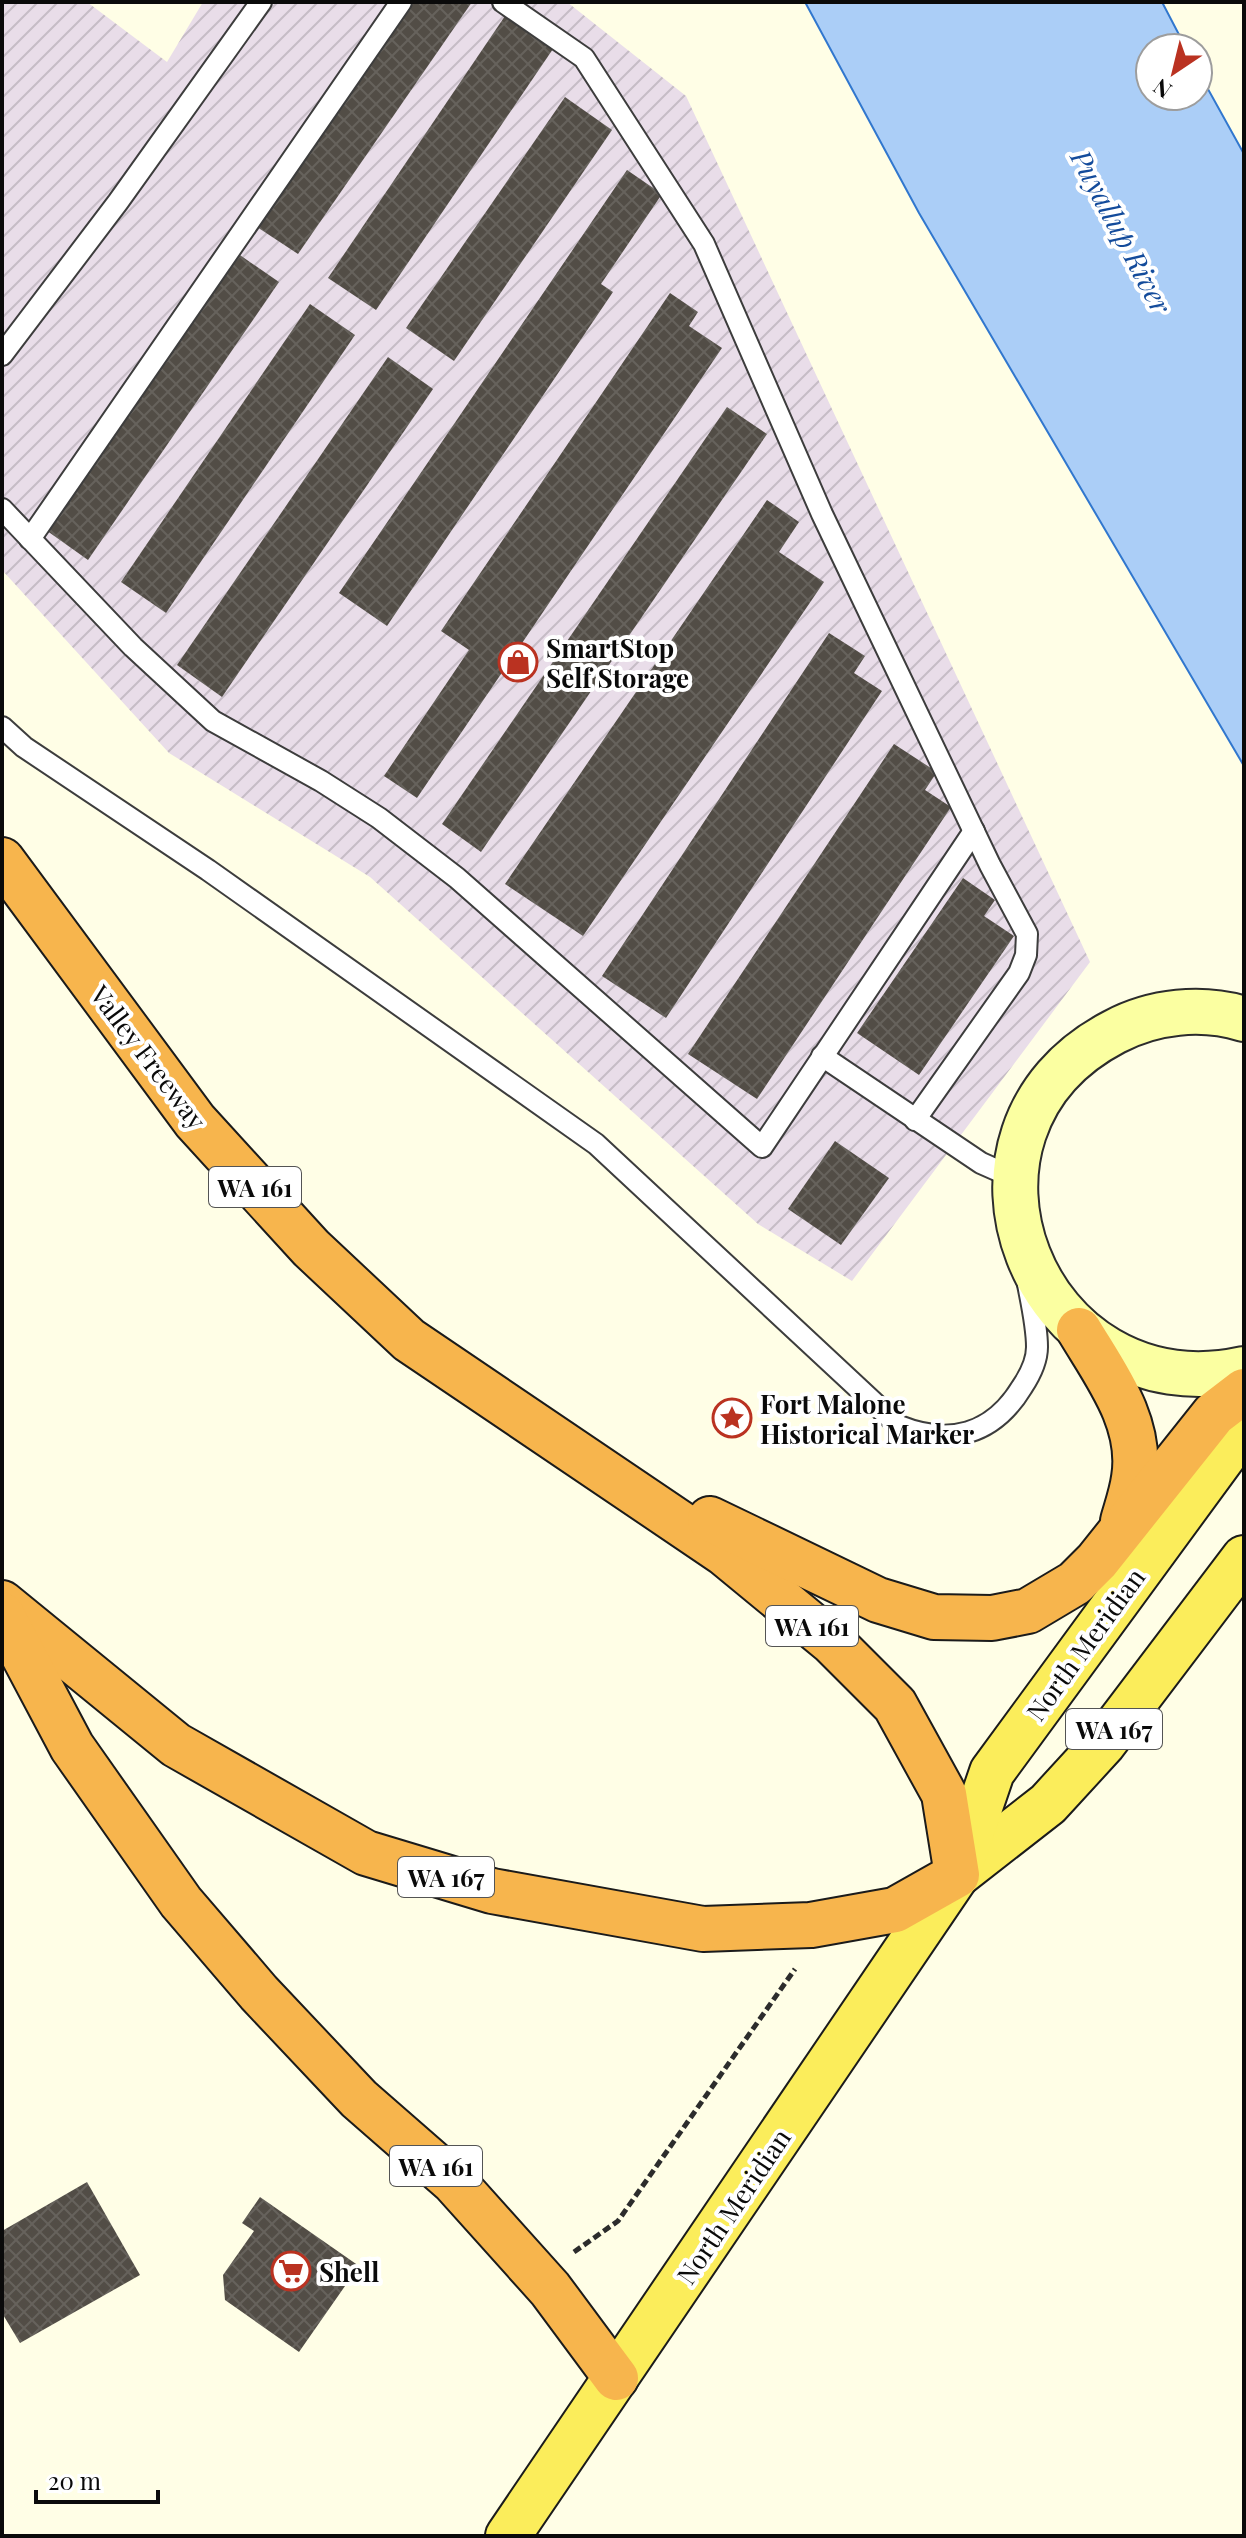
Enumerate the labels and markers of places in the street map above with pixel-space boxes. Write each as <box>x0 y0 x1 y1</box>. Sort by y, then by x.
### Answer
place label: SmartStop Self Storage <box>546 630 689 695</box>
shop icon: SmartStop Self Storage <box>497 641 539 683</box>
place label: Fort Malone Historical Marker <box>760 1386 974 1451</box>
place icon: Fort Malone Historical Marker <box>711 1397 753 1439</box>
supermarket icon: Shell <box>270 2250 312 2292</box>
place label: Shell <box>319 2254 379 2289</box>

